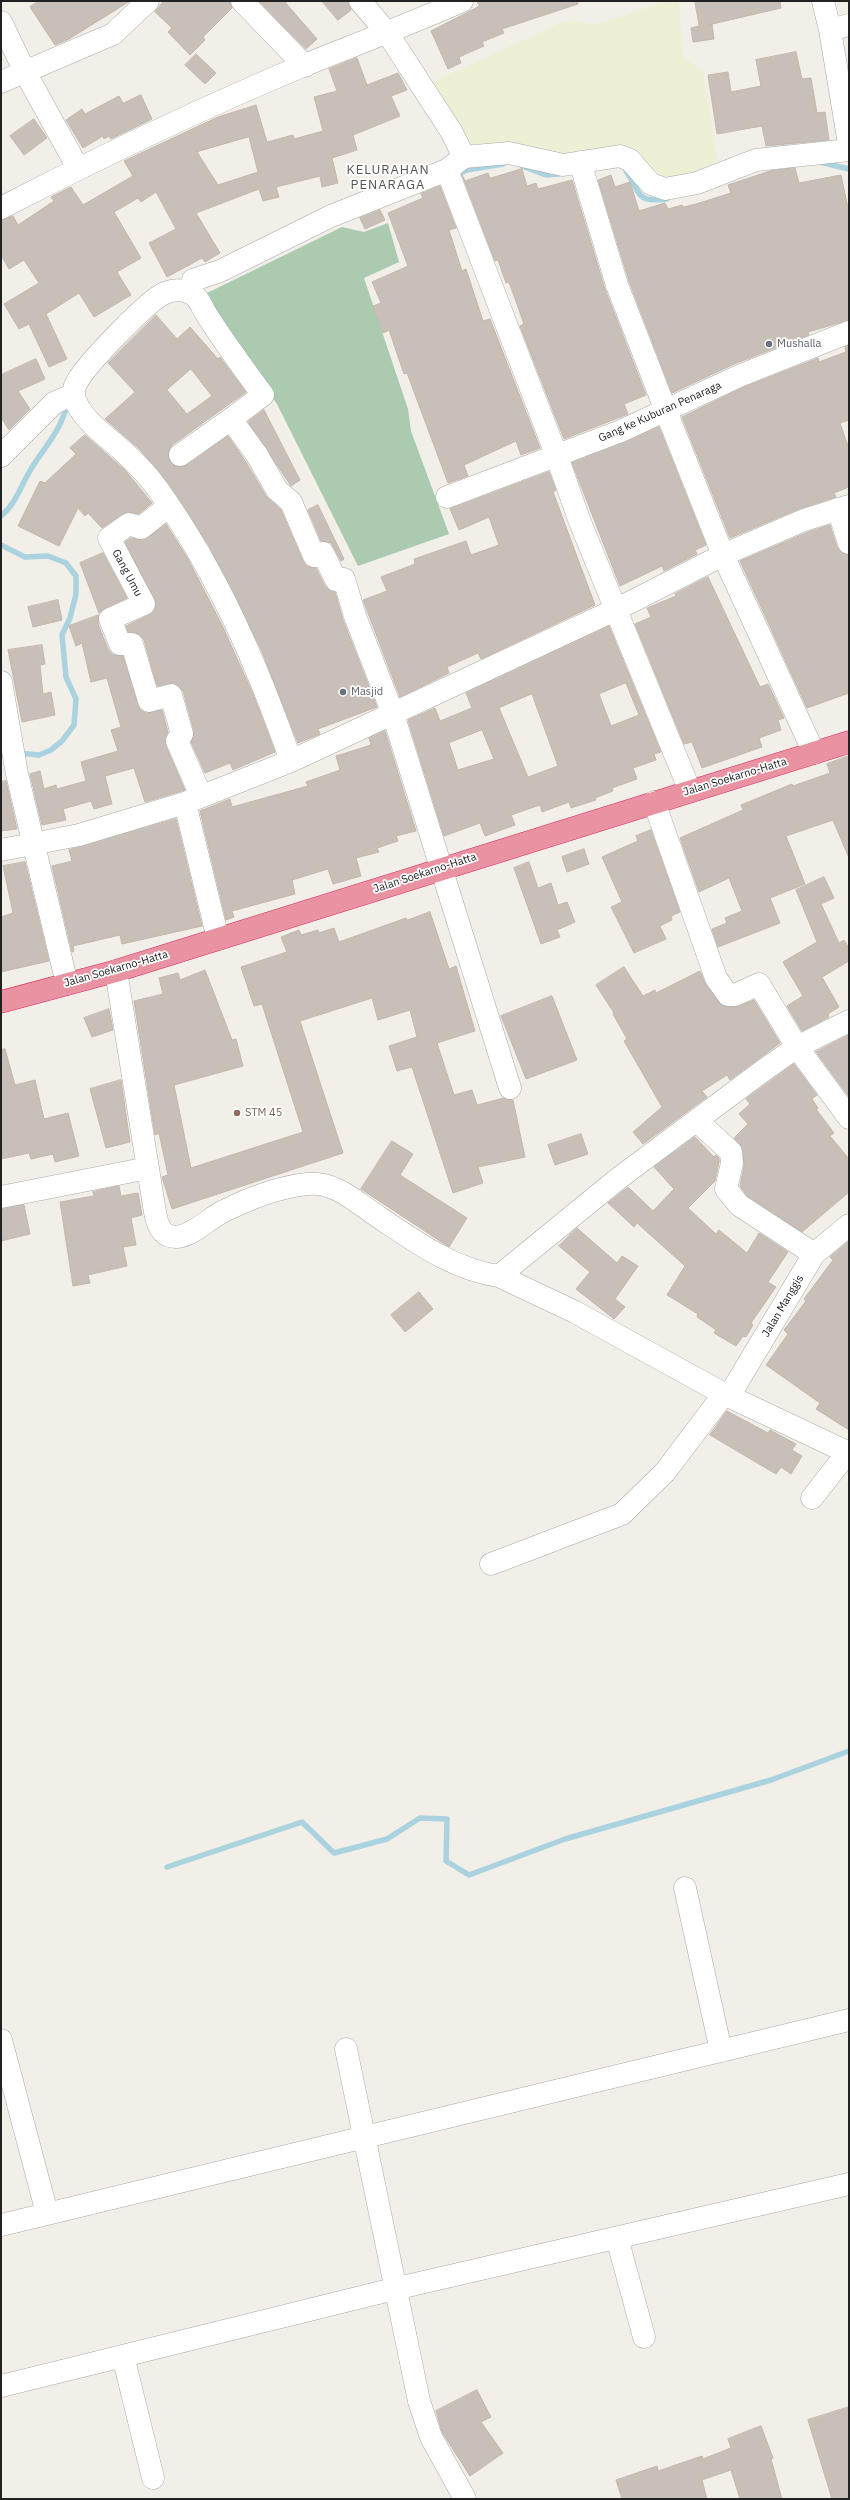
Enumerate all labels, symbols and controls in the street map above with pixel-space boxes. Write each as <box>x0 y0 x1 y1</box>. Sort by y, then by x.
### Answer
district label: KELURAHAN PENARAGA <box>346 162 430 193</box>
place label: Mushalla <box>777 337 821 351</box>
marker: Mushalla <box>764 339 774 349</box>
street label: Gang ke Kuburan Penaraga <box>597 379 723 445</box>
street label: Gang Umu <box>109 547 145 599</box>
place label: Masjid <box>351 685 383 699</box>
marker: Masjid <box>338 687 348 697</box>
street label: Jalan Soekarno-Hatta <box>682 755 788 799</box>
street label: Jalan Soekarno-Hatta <box>372 850 478 896</box>
street label: Jalan Soekarno-Hatta <box>63 948 169 990</box>
place label: STM 45 <box>245 1106 282 1120</box>
marker: STM 45 <box>232 1108 242 1118</box>
street label: Jalan Manggis <box>759 1273 807 1339</box>

